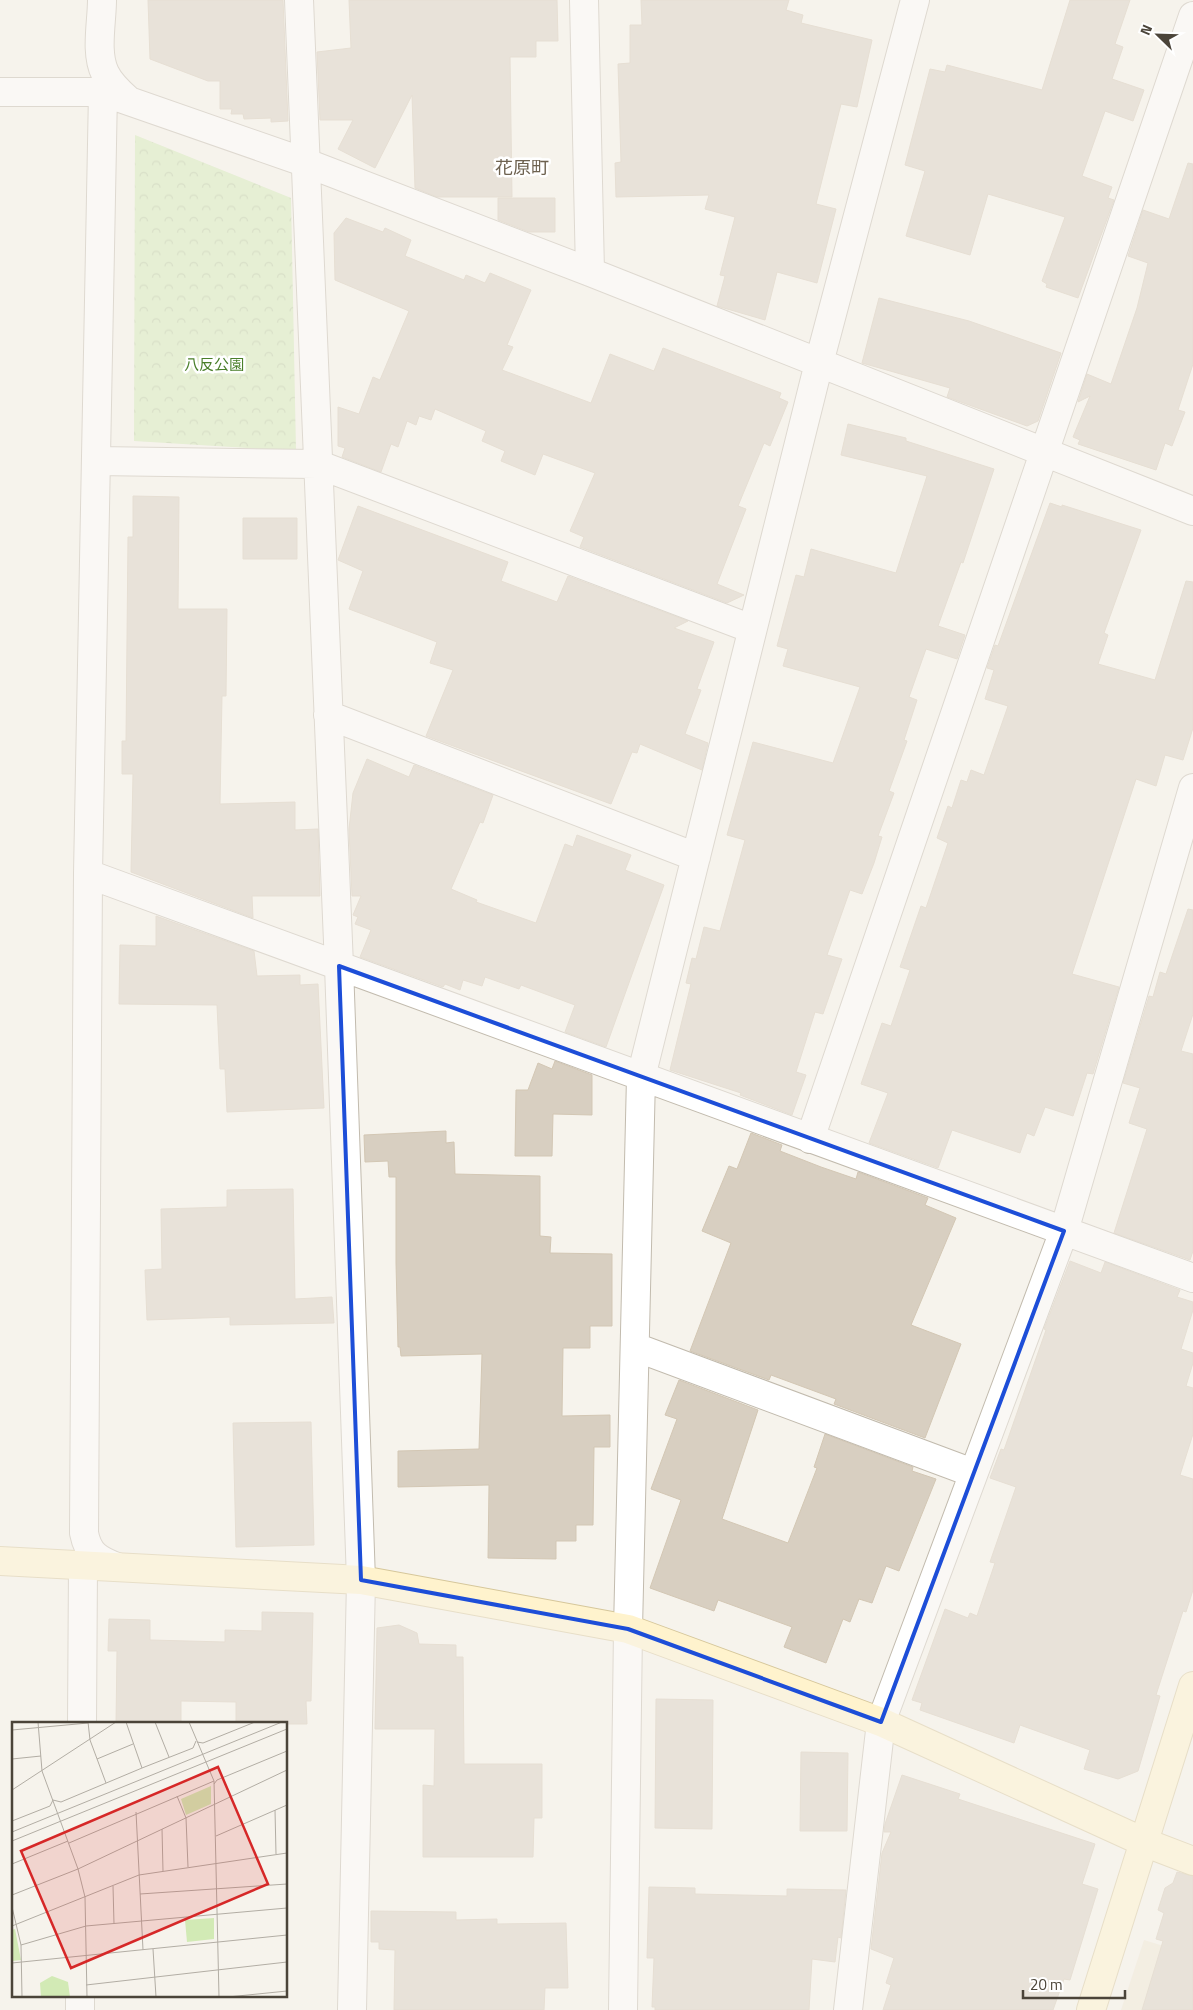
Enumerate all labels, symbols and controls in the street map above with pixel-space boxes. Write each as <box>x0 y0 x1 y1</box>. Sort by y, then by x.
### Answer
north arrow <box>1133 10 1183 60</box>
text: N <box>1134 21 1157 38</box>
district label: 花原町 <box>495 154 549 181</box>
park label: 八反公園 <box>184 353 244 376</box>
inset map <box>12 1722 288 1998</box>
scale bar <box>1023 1968 1126 2000</box>
text: 20 m <box>1030 1973 1063 1996</box>

